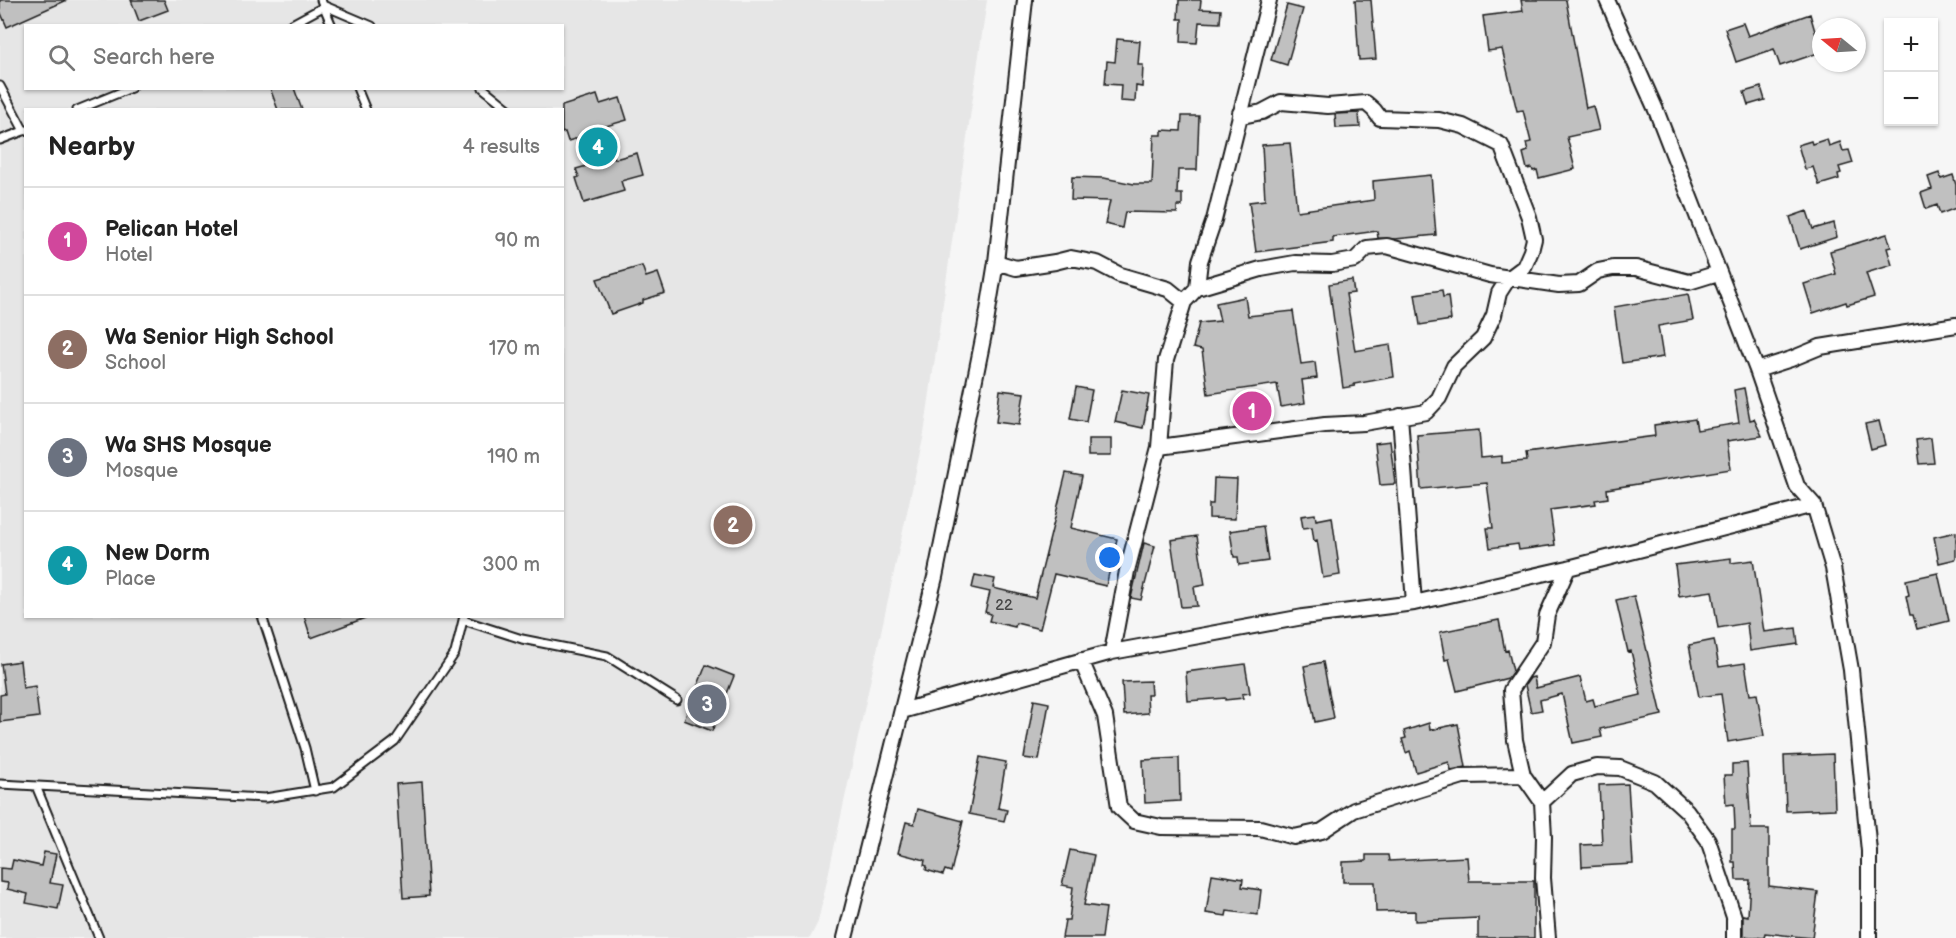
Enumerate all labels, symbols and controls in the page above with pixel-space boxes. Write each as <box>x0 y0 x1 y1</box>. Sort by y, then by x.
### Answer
north arrow <box>1812 18 1866 72</box>
map controls <box>1884 18 1938 126</box>
button: + <box>1884 18 1938 72</box>
search box <box>24 24 564 90</box>
icon: search <box>45 41 78 74</box>
text: Search here <box>93 44 215 71</box>
button: − <box>1884 72 1938 126</box>
pin: 4 <box>578 124 618 170</box>
text: Nearby <box>48 132 135 163</box>
text: 4 results <box>462 135 540 159</box>
text: Pelican Hotel <box>105 216 238 243</box>
text: 1 <box>63 229 72 253</box>
text: 90 m <box>495 229 540 253</box>
text: Hotel <box>105 243 153 267</box>
text: Wa Senior High School <box>105 324 334 351</box>
text: 2 <box>62 337 73 361</box>
text: 170 m <box>489 337 540 361</box>
text: School <box>105 351 166 375</box>
pin: 1 <box>1232 388 1272 434</box>
text: Wa SHS Mosque <box>105 432 272 459</box>
text: 3 <box>62 445 73 469</box>
text: 190 m <box>487 445 540 469</box>
text: Mosque <box>105 459 178 483</box>
pin: 2 <box>714 502 752 548</box>
text: New Dorm <box>105 540 210 567</box>
your location <box>1095 543 1124 572</box>
text: 4 <box>62 553 73 577</box>
text: 300 m <box>482 553 540 577</box>
text: Place <box>105 567 156 591</box>
house number: 22 <box>995 596 1013 615</box>
pin: 3 <box>688 682 726 726</box>

